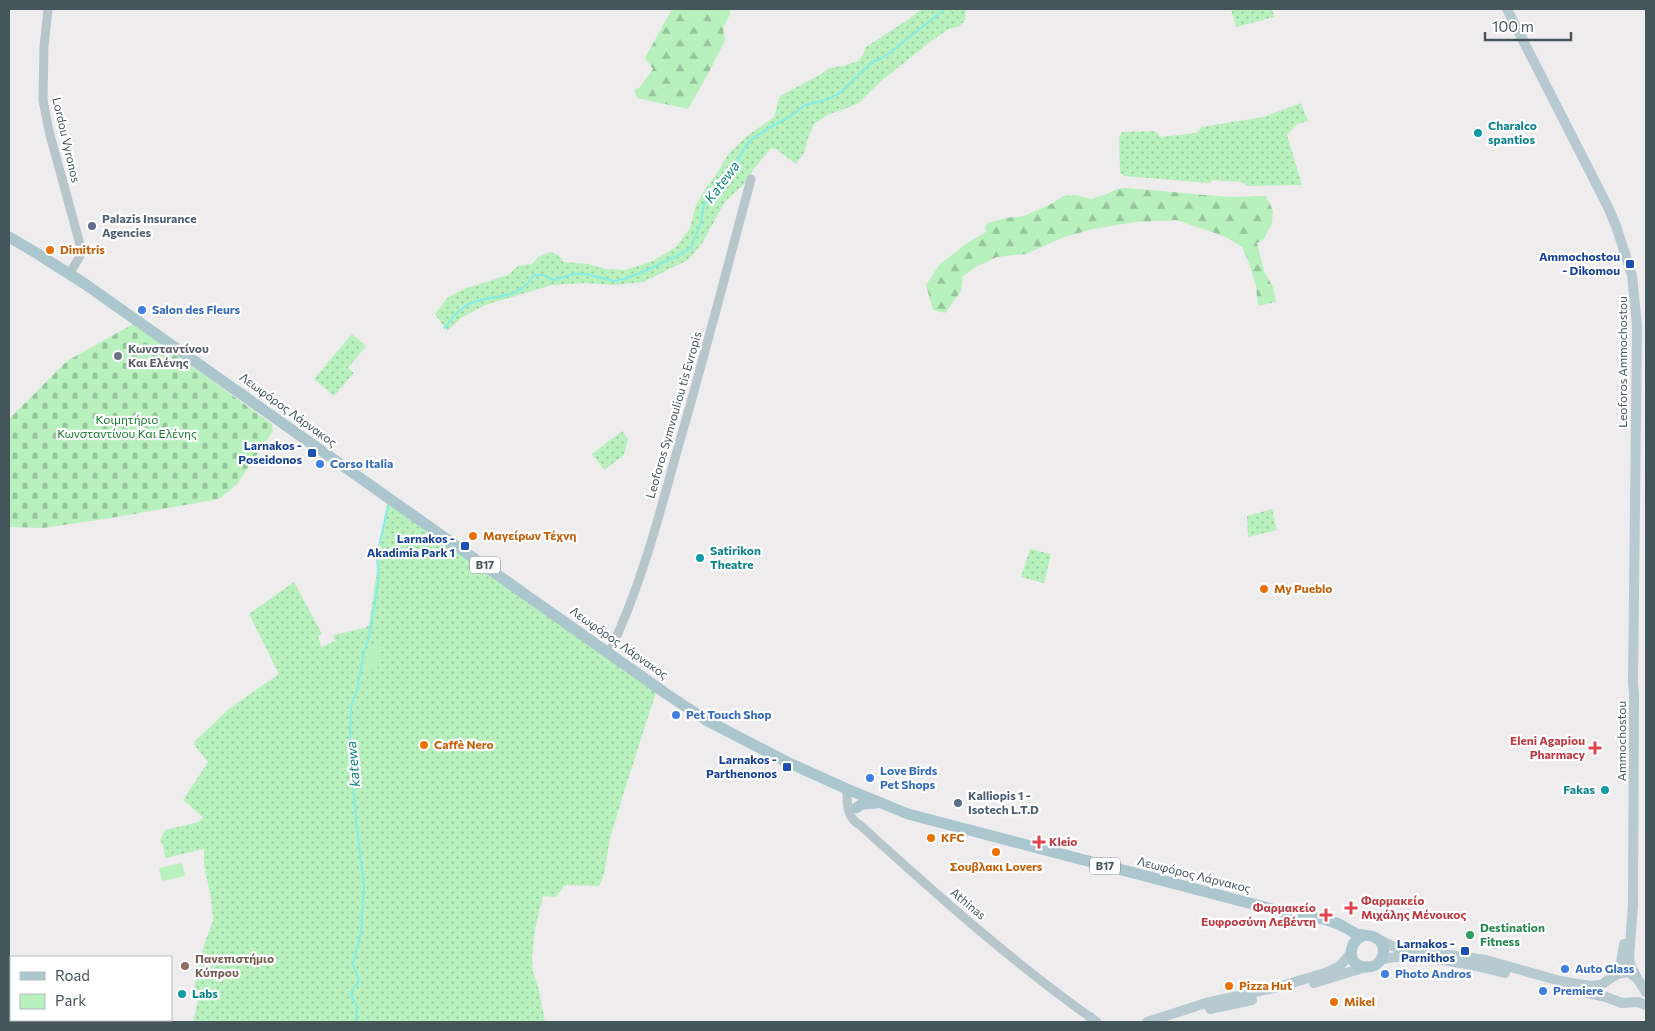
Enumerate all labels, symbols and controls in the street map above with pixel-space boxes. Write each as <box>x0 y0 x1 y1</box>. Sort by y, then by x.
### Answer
scale bar <box>1485 10 1571 42</box>
text: 100 m <box>1492 17 1534 35</box>
street label: Lordou Vyronos <box>50 96 84 184</box>
place label: Charalco spantios <box>1488 118 1537 146</box>
marker: Charalco spantios <box>1472 127 1484 139</box>
water label: Katewa <box>700 157 743 206</box>
place label: Palazis Insurance Agencies <box>102 211 197 239</box>
marker: Palazis Insurance Agencies <box>86 220 98 232</box>
place label: Dimitris <box>60 242 105 256</box>
marker: Dimitris <box>44 244 56 256</box>
place label: Ammochostou - Dikomou <box>1539 249 1620 277</box>
marker: Ammochostou - Dikomou <box>1624 258 1636 270</box>
street label: Leoforos Ammochostou <box>1615 296 1629 428</box>
place label: Salon des Fleurs <box>152 302 241 316</box>
marker: Salon des Fleurs <box>136 304 148 316</box>
street label: Leoforos Symvouliou tis Evropis <box>642 330 704 500</box>
place label: Κωνσταντίνου Και Ελένης <box>128 341 209 369</box>
marker: Κωνσταντίνου Και Ελένης <box>112 350 124 362</box>
street label: Λεωφόρος Λάρνακος <box>237 369 340 449</box>
park label: Κοιμητήριο Κωνσταντίνου Και Ελένης <box>57 412 197 440</box>
place label: Larnakos - Poseidonos <box>238 438 302 466</box>
marker: Larnakos - Poseidonos <box>306 447 318 459</box>
place label: Corso Italia <box>330 456 393 470</box>
marker: Corso Italia <box>314 458 326 470</box>
place label: Μαγείρων Τέχνη <box>483 528 576 542</box>
marker: Μαγείρων Τέχνη <box>467 530 479 542</box>
place label: Larnakos - Akadimia Park 1 <box>367 531 455 559</box>
marker: Larnakos - Akadimia Park 1 <box>459 540 471 552</box>
place label: Satirikon Theatre <box>710 543 761 571</box>
marker: Satirikon Theatre <box>694 552 706 564</box>
road number: B17 <box>470 556 500 574</box>
place label: My Pueblo <box>1274 581 1333 595</box>
marker: My Pueblo <box>1258 583 1270 595</box>
street label: Λεωφόρος Λάρνακος <box>568 603 671 681</box>
street label: Ammochostou <box>1614 701 1628 781</box>
place label: Pet Touch Shop <box>686 707 772 721</box>
marker: Pet Touch Shop <box>670 709 682 721</box>
place label: Eleni Agapiou Pharmacy <box>1510 733 1585 761</box>
place label: Caffè Nero <box>434 737 494 751</box>
marker: Caffè Nero <box>418 739 430 751</box>
water label: katewa <box>342 740 363 788</box>
marker: Eleni Agapiou Pharmacy <box>1589 742 1601 754</box>
place label: Larnakos - Parthenonos <box>706 752 777 780</box>
marker: Larnakos - Parthenonos <box>781 761 793 773</box>
place label: Love Birds Pet Shops <box>880 763 938 791</box>
marker: Love Birds Pet Shops <box>864 772 876 784</box>
place label: Fakas <box>1563 782 1595 796</box>
marker: Fakas <box>1599 784 1611 796</box>
place label: Kalliopis 1 - Isotech L.T.D <box>968 788 1039 816</box>
marker: Kalliopis 1 - Isotech L.T.D <box>952 797 964 809</box>
place label: KFC <box>941 830 965 844</box>
marker: KFC <box>925 832 937 844</box>
place label: Kleio <box>1049 834 1077 848</box>
marker: Kleio <box>1033 836 1045 848</box>
marker: Σουβλακι Lovers <box>990 846 1002 858</box>
street label: Λεωφόρος Λάρνακος <box>1136 853 1253 895</box>
road number: B17 <box>1090 858 1120 874</box>
place label: Σουβλακι Lovers <box>950 859 1043 873</box>
street label: Athinas <box>948 885 989 922</box>
place label: Φαρμακείο Μιχάλης Μένοικος <box>1361 893 1466 921</box>
place label: Φαρμακείο Ευφροσύνη Λεβέντη <box>1201 900 1316 928</box>
marker: Φαρμακείο Μιχάλης Μένοικος <box>1345 902 1357 914</box>
marker: Φαρμακείο Ευφροσύνη Λεβέντη <box>1320 909 1332 921</box>
place label: Destination Fitness <box>1480 920 1545 948</box>
marker: Destination Fitness <box>1464 929 1476 941</box>
place label: Larnakos - Parnithos <box>1397 936 1455 964</box>
marker: Larnakos - Parnithos <box>1459 945 1471 957</box>
place label: Πανεπιστήμιο Κύπρου <box>195 951 274 979</box>
legend <box>10 956 172 1021</box>
marker: Πανεπιστήμιο Κύπρου <box>179 960 191 972</box>
place label: Auto Glass <box>1575 961 1635 975</box>
marker: Auto Glass <box>1559 963 1571 975</box>
text: Road <box>55 966 90 984</box>
place label: Photo Andros <box>1395 966 1472 980</box>
marker: Photo Andros <box>1379 968 1391 980</box>
place label: Pizza Hut <box>1239 978 1292 992</box>
marker: Pizza Hut <box>1223 980 1235 992</box>
place label: Premiere <box>1553 983 1603 997</box>
marker: Premiere <box>1537 985 1549 997</box>
place label: Labs <box>192 986 218 1000</box>
marker: Labs <box>176 988 188 1000</box>
text: Park <box>55 991 86 1009</box>
place label: Mikel <box>1344 994 1375 1008</box>
marker: Mikel <box>1328 996 1340 1008</box>

